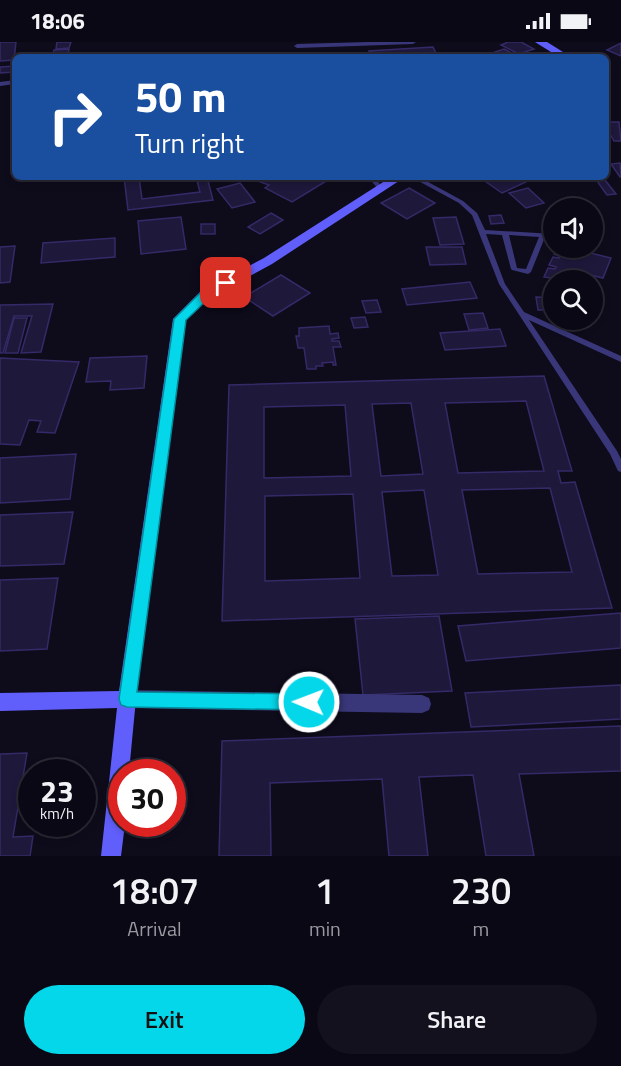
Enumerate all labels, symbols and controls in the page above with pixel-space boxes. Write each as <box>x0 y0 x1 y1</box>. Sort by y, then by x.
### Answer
text: 18:06 <box>30 4 85 38</box>
text: 50 m <box>135 64 227 128</box>
icon: right <box>36 78 114 156</box>
text: Turn right <box>135 122 244 163</box>
map controls <box>543 198 603 330</box>
button: sound <box>543 198 603 258</box>
pin <box>200 257 251 308</box>
icon: arrive <box>209 266 242 299</box>
button: search <box>543 270 603 330</box>
position arrow <box>277 670 341 734</box>
speed limit sign: 30 <box>108 759 186 837</box>
text: 23 <box>40 768 74 814</box>
text: km/h <box>40 802 74 825</box>
text: 18:07 <box>110 863 199 918</box>
text: 1 <box>315 863 335 918</box>
text: 230 <box>451 863 511 918</box>
text: Arrival <box>127 913 182 944</box>
text: min <box>309 913 341 944</box>
text: m <box>473 913 489 944</box>
button: Exit <box>24 985 305 1054</box>
button: Share <box>317 985 597 1054</box>

